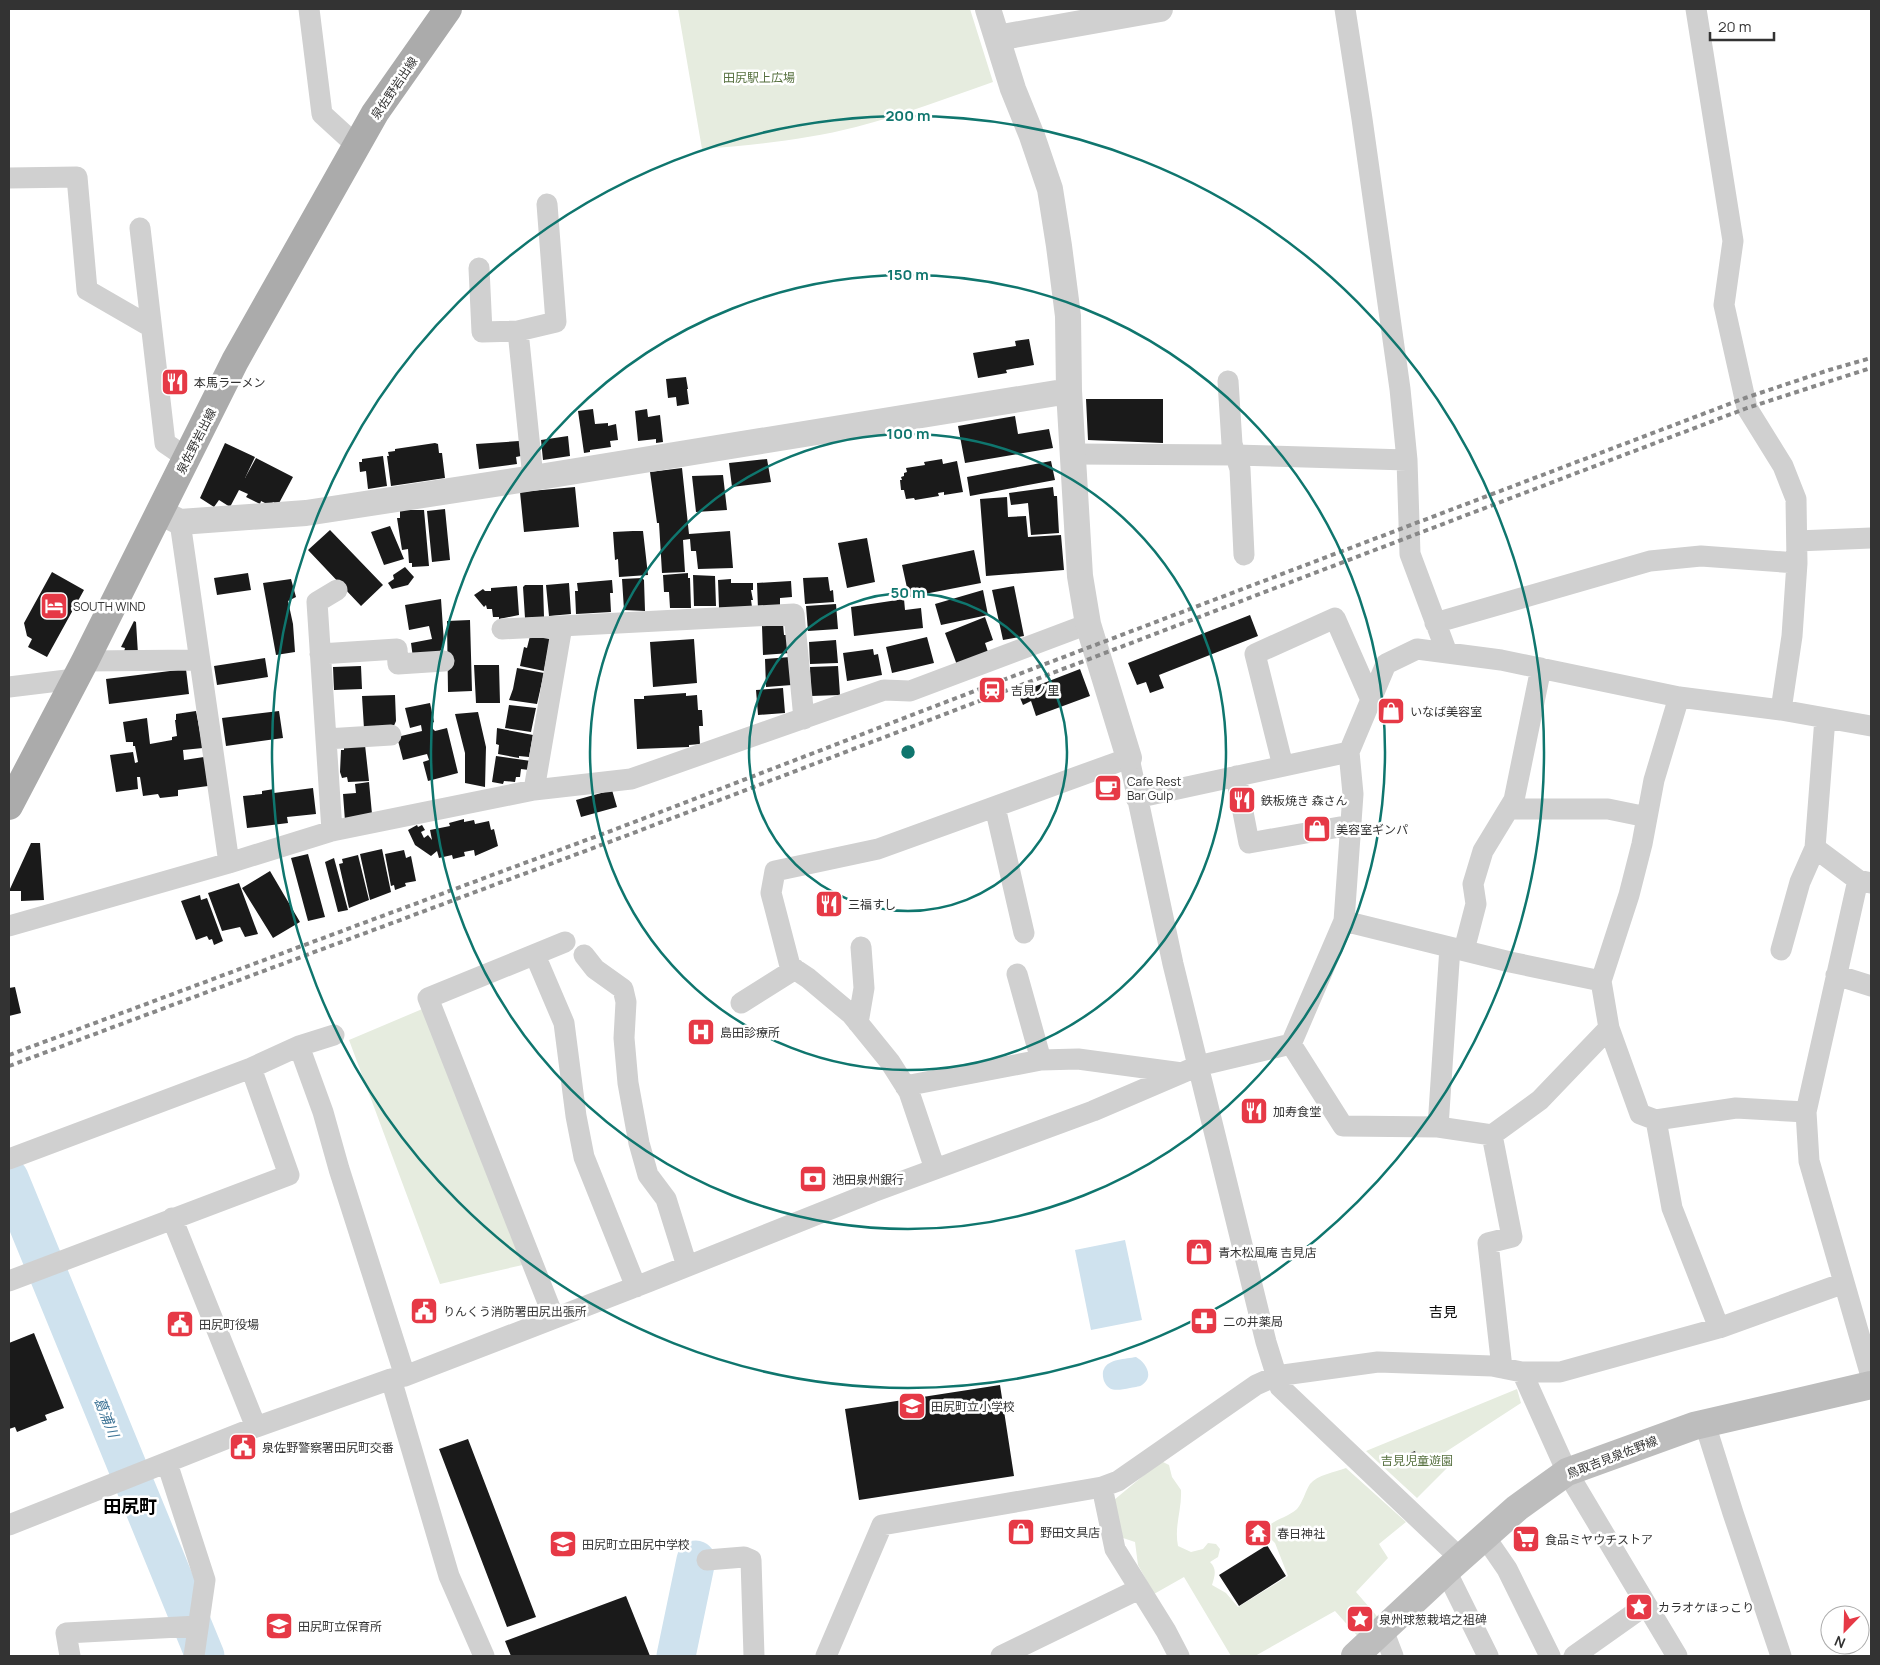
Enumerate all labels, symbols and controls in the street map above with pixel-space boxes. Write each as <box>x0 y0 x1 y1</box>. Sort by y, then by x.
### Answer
scale bar <box>1710 10 1774 42</box>
text: 20 m <box>1718 16 1751 37</box>
street label: 泉佐野岩出線 <box>367 53 421 123</box>
park label: 田尻駅上広場 <box>723 69 795 86</box>
text: 200 m <box>885 105 931 126</box>
text: 150 m <box>887 264 929 285</box>
restaurant icon: 本馬ラーメン <box>160 367 190 397</box>
place label: 本馬ラーメン <box>194 374 266 391</box>
street label: 泉佐野岩出線 <box>172 405 220 477</box>
text: 100 m <box>887 423 929 444</box>
text: 50 m <box>890 582 926 603</box>
hotel icon: SOUTH WIND <box>39 591 69 621</box>
place label: SOUTH WIND <box>73 598 146 615</box>
station icon: 吉見ノ里 <box>977 675 1007 705</box>
place label: 吉見ノ里 <box>1011 682 1059 699</box>
shop icon: いなば美容室 <box>1376 696 1406 726</box>
place label: いなば美容室 <box>1410 703 1482 720</box>
centre of rings <box>899 743 917 761</box>
cafe icon: Cafe Rest Bar Gulp <box>1093 773 1123 803</box>
place label: Cafe Rest Bar Gulp <box>1127 773 1182 804</box>
restaurant icon: 鉄板焼き 森さん <box>1227 785 1257 815</box>
place label: 鉄板焼き 森さん <box>1261 792 1347 809</box>
shop icon: 美容室ギンパ <box>1302 814 1332 844</box>
place label: 美容室ギンパ <box>1336 821 1408 838</box>
restaurant icon: 三福すし <box>814 889 844 919</box>
place label: 三福すし <box>848 896 896 913</box>
hospital icon: 島田診療所 <box>686 1017 716 1047</box>
place label: 島田診療所 <box>720 1024 780 1041</box>
restaurant icon: 加寿食堂 <box>1239 1096 1269 1126</box>
place label: 加寿食堂 <box>1273 1103 1321 1120</box>
bank icon: 池田泉州銀行 <box>798 1164 828 1194</box>
place label: 池田泉州銀行 <box>832 1171 904 1188</box>
shop icon: 青木松風庵 吉見店 <box>1184 1237 1214 1267</box>
place label: 青木松風庵 吉見店 <box>1218 1244 1316 1261</box>
public building icon: りんくう消防署田尻出張所 <box>409 1296 439 1326</box>
district label: 吉見 <box>1429 1302 1457 1321</box>
place label: りんくう消防署田尻出張所 <box>443 1303 587 1320</box>
pharmacy icon: 二の井薬局 <box>1189 1306 1219 1336</box>
public building icon: 田尻町役場 <box>165 1309 195 1339</box>
place label: 二の井薬局 <box>1223 1313 1283 1330</box>
place label: 田尻町役場 <box>199 1316 259 1333</box>
school or university icon: 田尻町立小学校 <box>897 1391 927 1421</box>
water label: 葛浦川 <box>90 1394 124 1442</box>
place label: 田尻町立小学校 <box>931 1398 1015 1415</box>
public building icon: 泉佐野警察署田尻町交番 <box>228 1432 258 1462</box>
street label: 鳥取吉見泉佐野線 <box>1564 1432 1660 1482</box>
place label: 泉佐野警察署田尻町交番 <box>262 1439 394 1456</box>
park label: 吉見児童遊園 <box>1381 1452 1453 1469</box>
district label: 田尻町 <box>103 1494 157 1518</box>
shop icon: 野田文具店 <box>1006 1517 1036 1547</box>
temple icon: 春日神社 <box>1243 1518 1273 1548</box>
place label: 野田文具店 <box>1040 1524 1100 1541</box>
supermarket icon: 食品ミヤウチストア <box>1511 1524 1541 1554</box>
place label: 春日神社 <box>1277 1525 1325 1542</box>
school or university icon: 田尻町立田尻中学校 <box>548 1529 578 1559</box>
place label: 食品ミヤウチストア <box>1545 1531 1653 1548</box>
place label: 田尻町立田尻中学校 <box>582 1536 690 1553</box>
place icon: カラオケほっこり <box>1624 1592 1654 1622</box>
place label: カラオケほっこり <box>1658 1599 1754 1616</box>
place icon: 泉州球葱栽培之祖碑 <box>1345 1604 1375 1634</box>
north arrow <box>1820 1605 1870 1655</box>
school or university icon: 田尻町立保育所 <box>264 1611 294 1641</box>
place label: 泉州球葱栽培之祖碑 <box>1379 1611 1487 1628</box>
place label: 田尻町立保育所 <box>298 1618 382 1635</box>
text: N <box>1831 1632 1848 1653</box>

